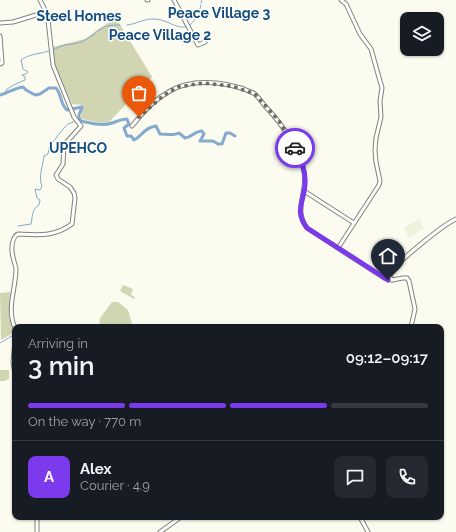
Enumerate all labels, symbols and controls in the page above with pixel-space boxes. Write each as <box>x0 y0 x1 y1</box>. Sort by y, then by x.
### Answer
district label: Peace Village 3 <box>168 5 270 21</box>
district label: Steel Homes <box>36 8 122 24</box>
map controls <box>400 12 444 56</box>
button: layers <box>400 12 444 56</box>
district label: Peace Village 2 <box>109 27 211 43</box>
pin <box>122 76 156 117</box>
icon: bag <box>128 82 150 104</box>
courier <box>275 128 315 168</box>
icon: car <box>284 137 306 159</box>
district label: UPEHCO <box>49 140 107 156</box>
pin <box>371 239 405 280</box>
icon: home <box>377 245 399 267</box>
text: Arriving in <box>28 336 88 351</box>
text: 09:12–09:17 <box>346 349 428 367</box>
text: 3 min <box>28 351 95 381</box>
text: On the way · 770 m <box>28 414 141 429</box>
button: chat <box>334 456 376 498</box>
button: phone <box>386 456 428 498</box>
text: Alex <box>80 460 111 478</box>
text: A <box>44 468 54 486</box>
text: Courier · 4.9 <box>80 478 150 493</box>

